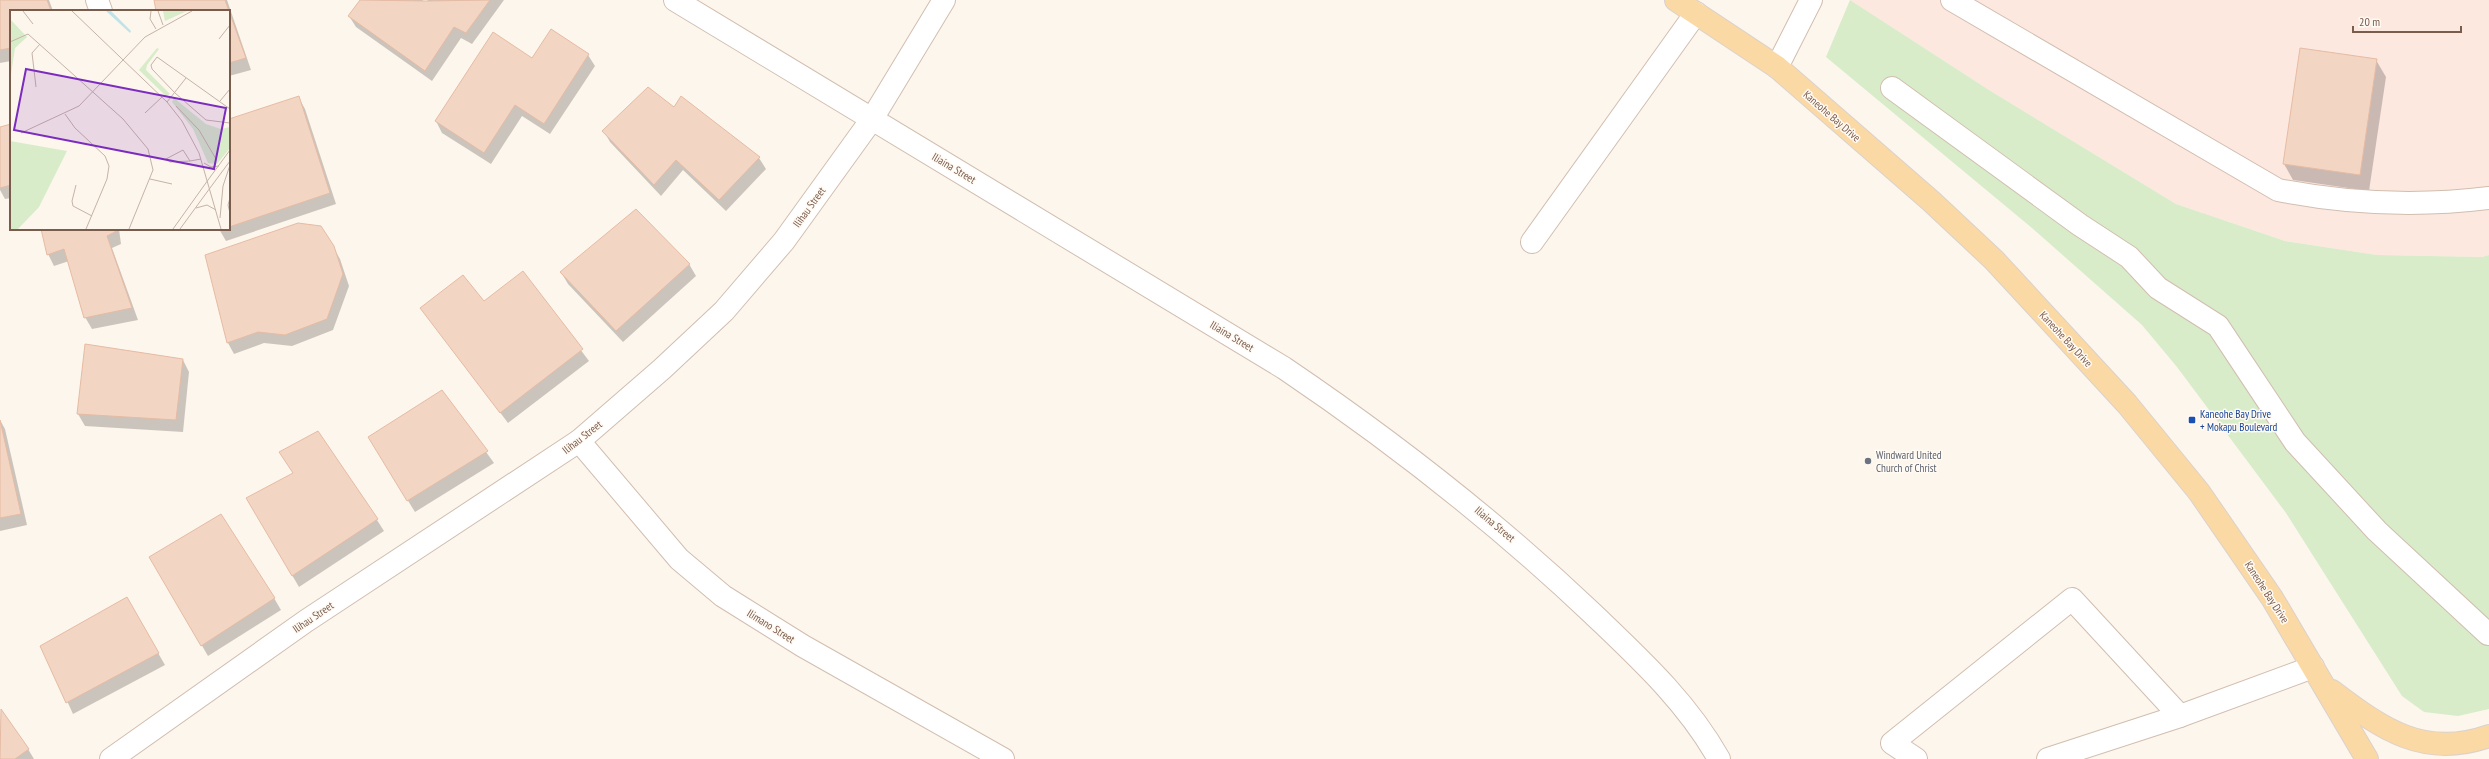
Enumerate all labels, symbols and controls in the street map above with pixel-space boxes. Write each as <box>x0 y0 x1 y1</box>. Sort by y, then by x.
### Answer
scale bar <box>2353 8 2461 34</box>
inset map <box>10 10 230 230</box>
text: 20 m <box>2359 14 2380 29</box>
street label: Kaneohe Bay Drive <box>1801 87 1864 145</box>
street label: Iliaina Street <box>930 149 978 187</box>
street label: Ilihau Street <box>790 184 828 230</box>
street label: Kaneohe Bay Drive <box>2037 308 2096 370</box>
street label: Iliaina Street <box>1208 317 1256 355</box>
place label: Kaneohe Bay Drive + Mokapu Boulevard <box>2200 407 2278 434</box>
marker: Kaneohe Bay Drive + Mokapu Boulevard <box>2187 415 2197 425</box>
street label: Ilihau Street <box>559 417 605 457</box>
place label: Windward United Church of Christ <box>1876 448 1942 475</box>
marker: Windward United Church of Christ <box>1863 456 1873 466</box>
street label: Iliaina Street <box>1472 503 1518 545</box>
street label: Kaneohe Bay Drive <box>2242 558 2292 626</box>
street label: Ilihau Street <box>290 598 336 636</box>
street label: Ilimano Street <box>744 606 798 646</box>

